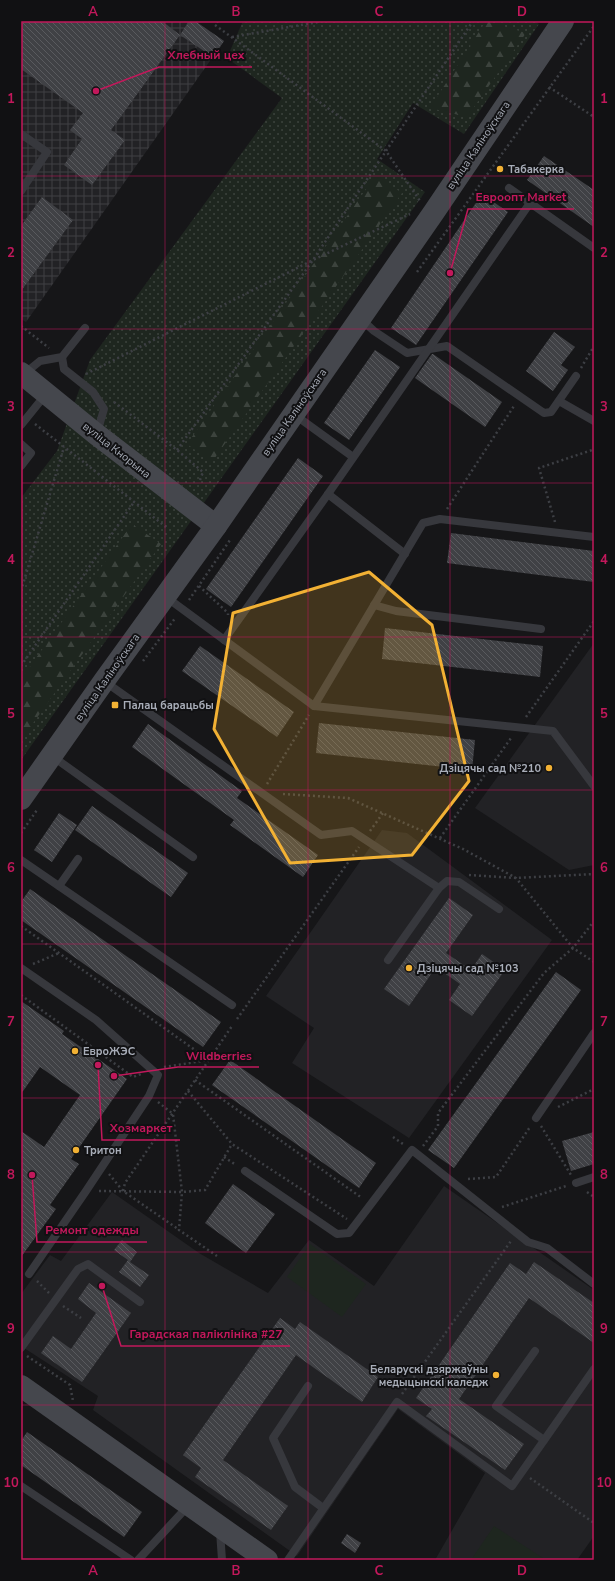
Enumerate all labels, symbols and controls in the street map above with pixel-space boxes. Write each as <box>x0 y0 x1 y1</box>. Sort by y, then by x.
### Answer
text: A <box>88 3 98 21</box>
text: B <box>232 3 241 21</box>
text: C <box>375 3 384 21</box>
text: D <box>517 3 527 21</box>
callout: Хлебный цех <box>159 43 252 67</box>
text: Хлебный цех <box>167 47 245 63</box>
text: 1 <box>7 90 15 108</box>
text: 1 <box>600 90 608 108</box>
street label: вуліца Каліноўскага <box>443 98 514 192</box>
place label: Табакерка <box>508 162 564 177</box>
marker: Табакерка <box>495 164 505 174</box>
callout: Евроопт Market <box>468 185 574 209</box>
text: Евроопт Market <box>476 189 567 205</box>
text: 2 <box>7 244 15 262</box>
text: 2 <box>600 244 608 262</box>
street label: вуліца Каліноўскага <box>259 365 330 459</box>
text: 3 <box>7 398 15 416</box>
text: 3 <box>600 398 608 416</box>
street label: вуліца Кнорына <box>80 419 154 482</box>
text: 4 <box>7 551 15 569</box>
text: 4 <box>600 551 608 569</box>
street label: вуліца Каліноўскага <box>72 630 143 724</box>
place label: Палац барацьбы <box>123 698 214 713</box>
marker: Палац барацьбы <box>110 700 120 710</box>
text: 5 <box>7 705 15 723</box>
text: 5 <box>600 705 608 723</box>
place label: Дзіцячы сад №210 <box>439 761 541 776</box>
marker: Дзіцячы сад №210 <box>544 763 554 773</box>
text: 6 <box>7 859 15 877</box>
text: 6 <box>600 859 608 877</box>
place label: Дзіцячы сад №103 <box>417 961 519 976</box>
marker: Дзіцячы сад №103 <box>404 963 414 973</box>
text: 7 <box>7 1013 15 1031</box>
text: 7 <box>600 1013 608 1031</box>
callout: Wildberries <box>178 1043 259 1067</box>
place label: ЕвроЖЭС <box>83 1044 136 1059</box>
marker: ЕвроЖЭС <box>70 1046 80 1056</box>
text: Wildberries <box>186 1048 252 1064</box>
callout: Хозмаркет <box>102 1116 180 1140</box>
text: Хозмаркет <box>109 1120 173 1136</box>
place label: Тритон <box>84 1143 122 1158</box>
marker: Тритон <box>71 1145 81 1155</box>
text: 8 <box>7 1166 15 1184</box>
text: 8 <box>600 1166 608 1184</box>
callout: Ремонт одежды <box>37 1218 147 1242</box>
text: Ремонт одежды <box>45 1222 139 1238</box>
text: 9 <box>7 1320 15 1338</box>
text: 9 <box>600 1320 608 1338</box>
callout: Гарадская паліклініка #27 <box>121 1322 290 1346</box>
text: Гарадская паліклініка #27 <box>129 1326 283 1342</box>
place label: Беларускі дзяржаўны медыцынскі каледж <box>370 1362 489 1390</box>
marker: Беларускі дзяржаўны медыцынскі каледж <box>491 1370 501 1380</box>
text: 10 <box>3 1474 19 1492</box>
text: 10 <box>596 1474 612 1492</box>
text: A <box>88 1562 98 1580</box>
text: B <box>232 1562 241 1580</box>
text: C <box>375 1562 384 1580</box>
text: D <box>517 1562 527 1580</box>

